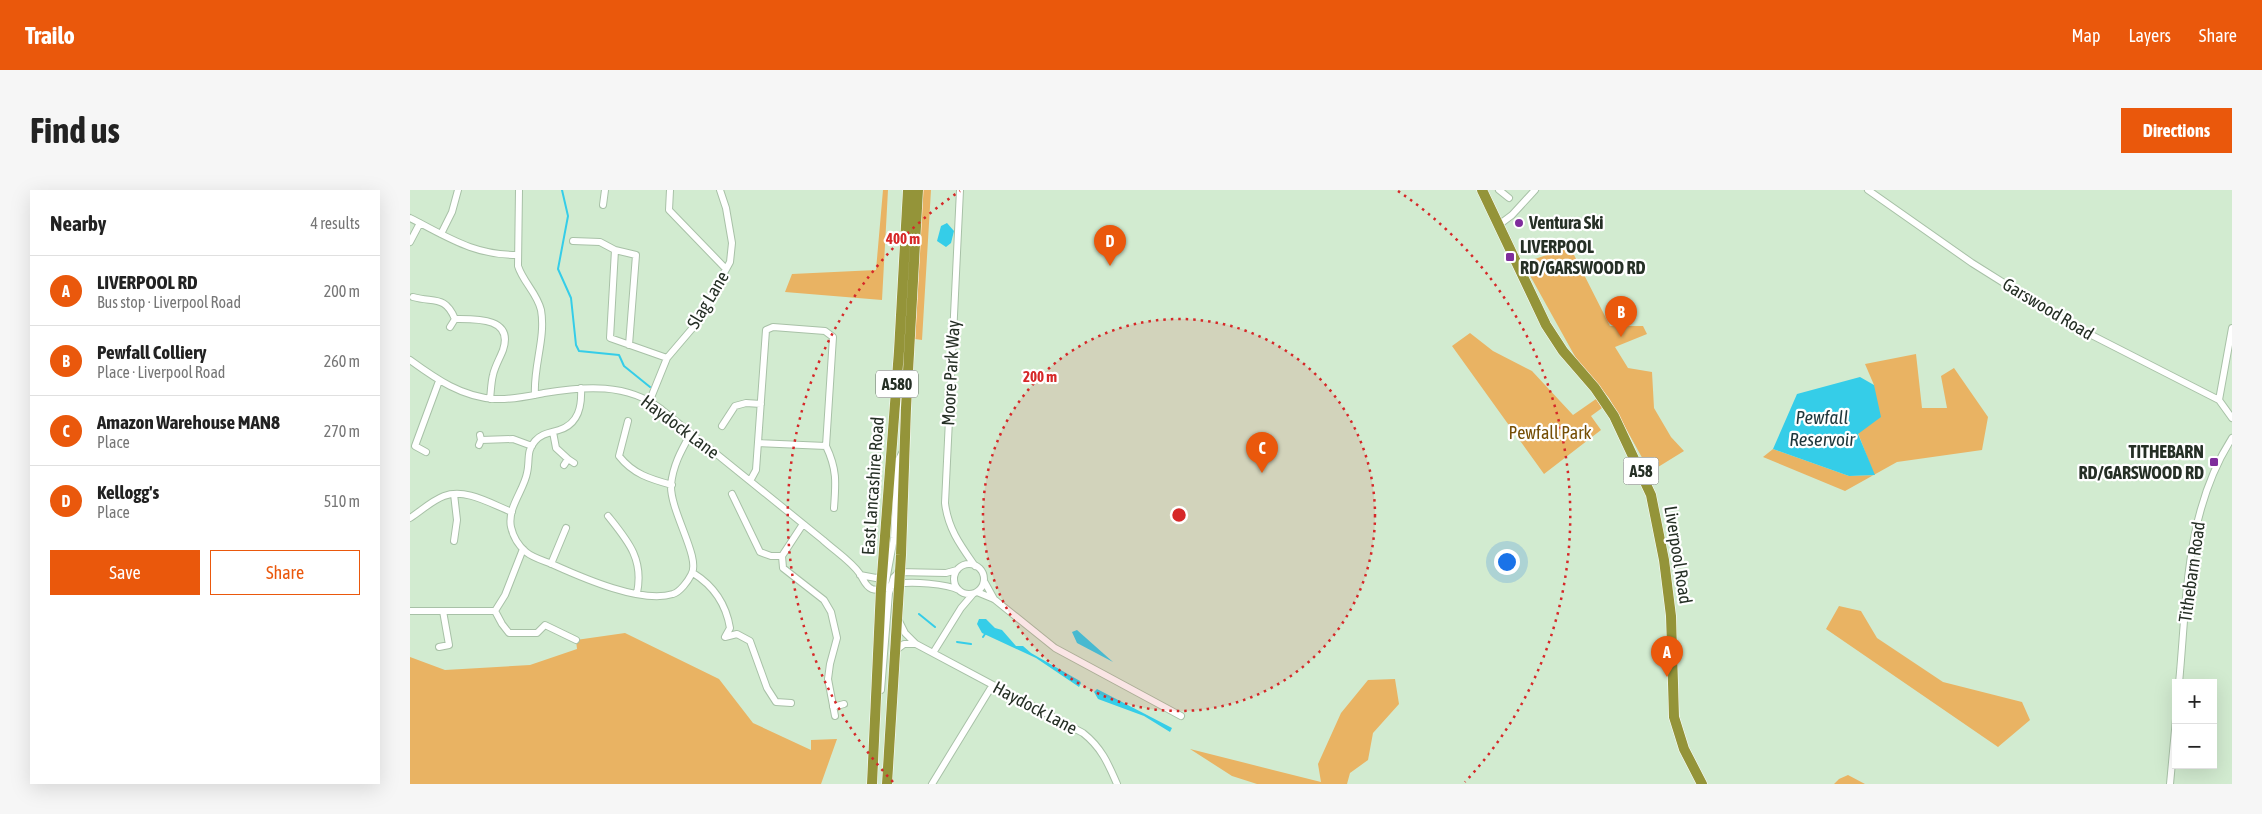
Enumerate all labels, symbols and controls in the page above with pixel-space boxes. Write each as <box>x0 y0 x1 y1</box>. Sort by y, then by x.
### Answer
text: Trailo <box>25 22 75 49</box>
text: Map <box>2071 25 2100 46</box>
text: Layers <box>2128 25 2171 46</box>
text: Share <box>2199 25 2237 46</box>
button: Directions <box>2121 108 2232 153</box>
text: Find us <box>30 110 120 150</box>
text: Nearby <box>50 211 106 235</box>
place label: Ventura Ski <box>1528 212 1603 233</box>
text: 4 results <box>310 214 360 232</box>
marker: Ventura Ski <box>1513 217 1525 229</box>
pin: D <box>1094 225 1126 266</box>
text: 400 m <box>885 230 920 247</box>
place label: LIVERPOOL RD/GARSWOOD RD <box>1520 236 1646 278</box>
marker: LIVERPOOL RD/GARSWOOD RD <box>1504 251 1516 263</box>
street label: Slag Lane <box>682 267 733 332</box>
text: LIVERPOOL RD <box>97 271 198 293</box>
street label: Garswood Road <box>1999 273 2098 344</box>
text: A <box>62 282 70 300</box>
text: 200 m <box>324 282 360 300</box>
text: Bus stop · Liverpool Road <box>97 293 241 311</box>
pin: B <box>1605 296 1637 337</box>
street label: Moore Park Way <box>937 320 964 426</box>
text: Pewfall Colliery <box>97 341 207 363</box>
text: B <box>62 352 70 370</box>
text: 260 m <box>324 352 360 370</box>
text: Place · Liverpool Road <box>97 363 225 381</box>
text: 200 m <box>1023 368 1057 385</box>
road number: A580 <box>876 370 918 398</box>
street label: Haydock Lane <box>637 390 723 463</box>
water label: Pewfall Reservoir <box>1789 406 1856 450</box>
text: Amazon Warehouse MAN8 <box>97 411 280 433</box>
street label: East Lancashire Road <box>857 416 888 556</box>
text: C <box>62 422 70 440</box>
text: 270 m <box>324 422 360 440</box>
park label: Pewfall Park <box>1509 422 1591 443</box>
pin: C <box>1246 432 1278 473</box>
text: Place <box>97 433 130 451</box>
place label: TITHEBARN RD/GARSWOOD RD <box>2078 441 2204 483</box>
marker: TITHEBARN RD/GARSWOOD RD <box>2208 456 2220 468</box>
road number: A58 <box>1624 458 1658 484</box>
text: Kellogg's <box>97 481 159 503</box>
text: D <box>62 492 70 510</box>
text: 510 m <box>324 492 360 510</box>
text: Place <box>97 503 130 521</box>
street label: Liverpool Road <box>1660 504 1697 605</box>
centre of rings <box>1170 506 1188 524</box>
street label: Tithebarn Road <box>2174 520 2209 624</box>
your location <box>1494 549 1520 575</box>
button: Save <box>50 550 200 595</box>
button: Share <box>210 550 360 595</box>
pin: A <box>1651 636 1683 677</box>
street label: Haydock Lane <box>990 677 1081 739</box>
map controls <box>2172 679 2217 769</box>
button: + <box>2172 679 2217 724</box>
button: − <box>2172 724 2217 769</box>

